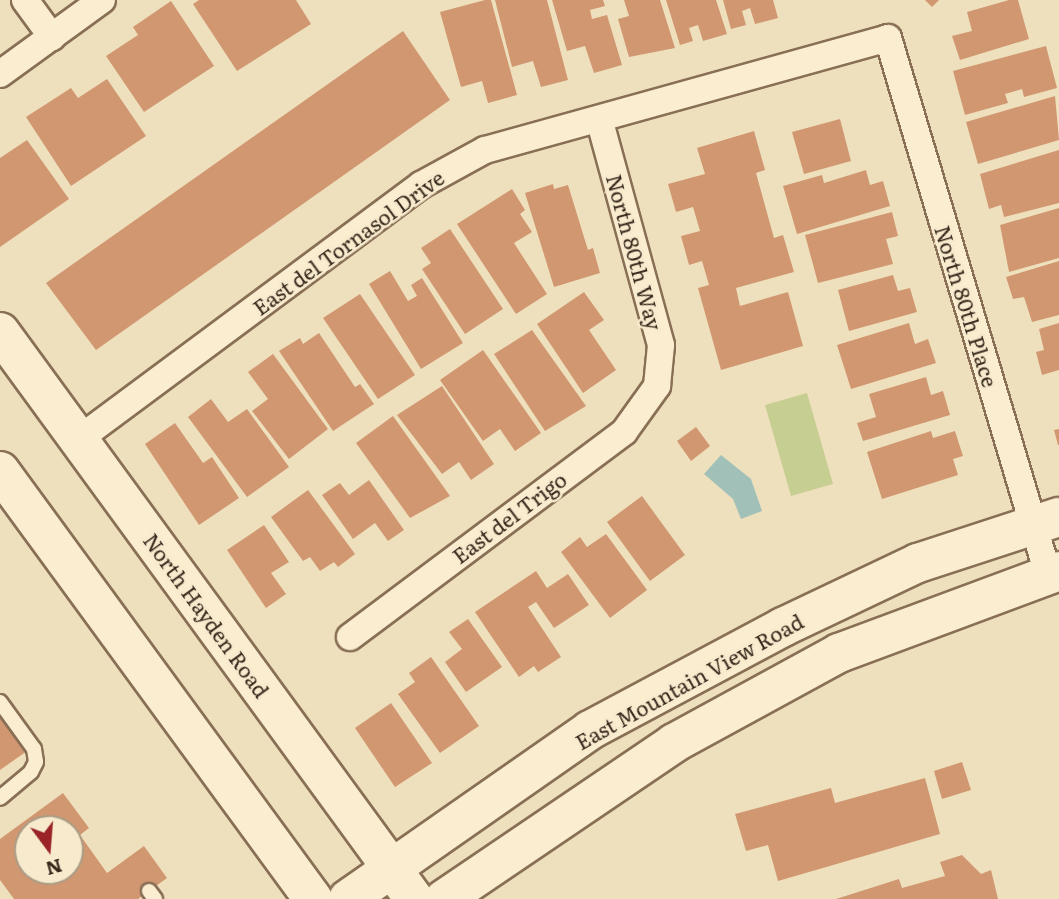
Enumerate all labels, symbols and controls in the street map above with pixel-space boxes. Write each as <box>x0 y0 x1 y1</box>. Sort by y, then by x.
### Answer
street label: East del Tornasol Drive <box>248 164 448 320</box>
street label: North 80th Way <box>602 171 668 333</box>
street label: North 80th Place <box>930 222 1004 390</box>
street label: East del Trigo <box>447 466 571 568</box>
street label: North Hayden Road <box>139 528 275 702</box>
street label: East Mountain View Road <box>571 608 807 754</box>
north arrow <box>14 815 84 885</box>
text: N <box>43 853 66 884</box>

